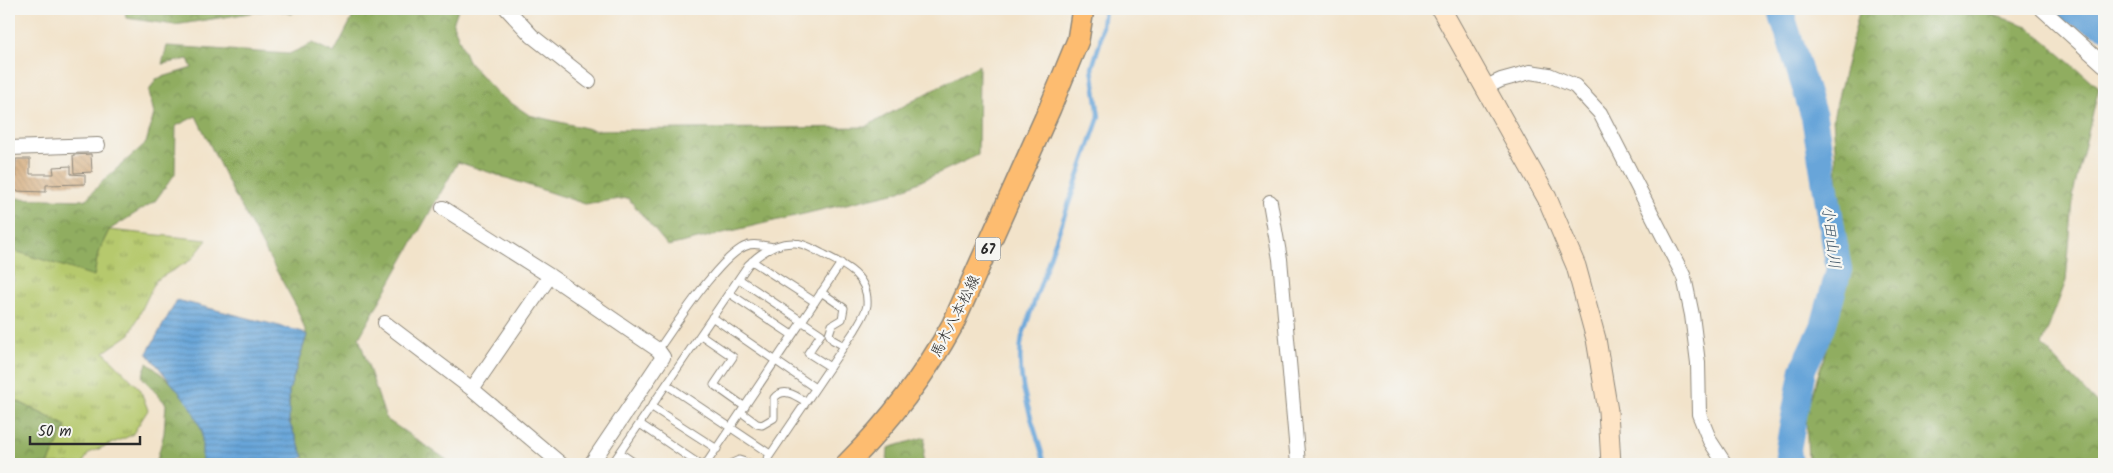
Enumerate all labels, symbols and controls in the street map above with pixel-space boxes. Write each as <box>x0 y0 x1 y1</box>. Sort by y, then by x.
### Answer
water label: 小田山川 <box>1814 204 1847 270</box>
road number: 67 <box>976 238 1000 260</box>
street label: 馬木八本松線 <box>925 271 987 362</box>
scale bar <box>30 413 140 445</box>
text: 50 m <box>38 420 72 444</box>

